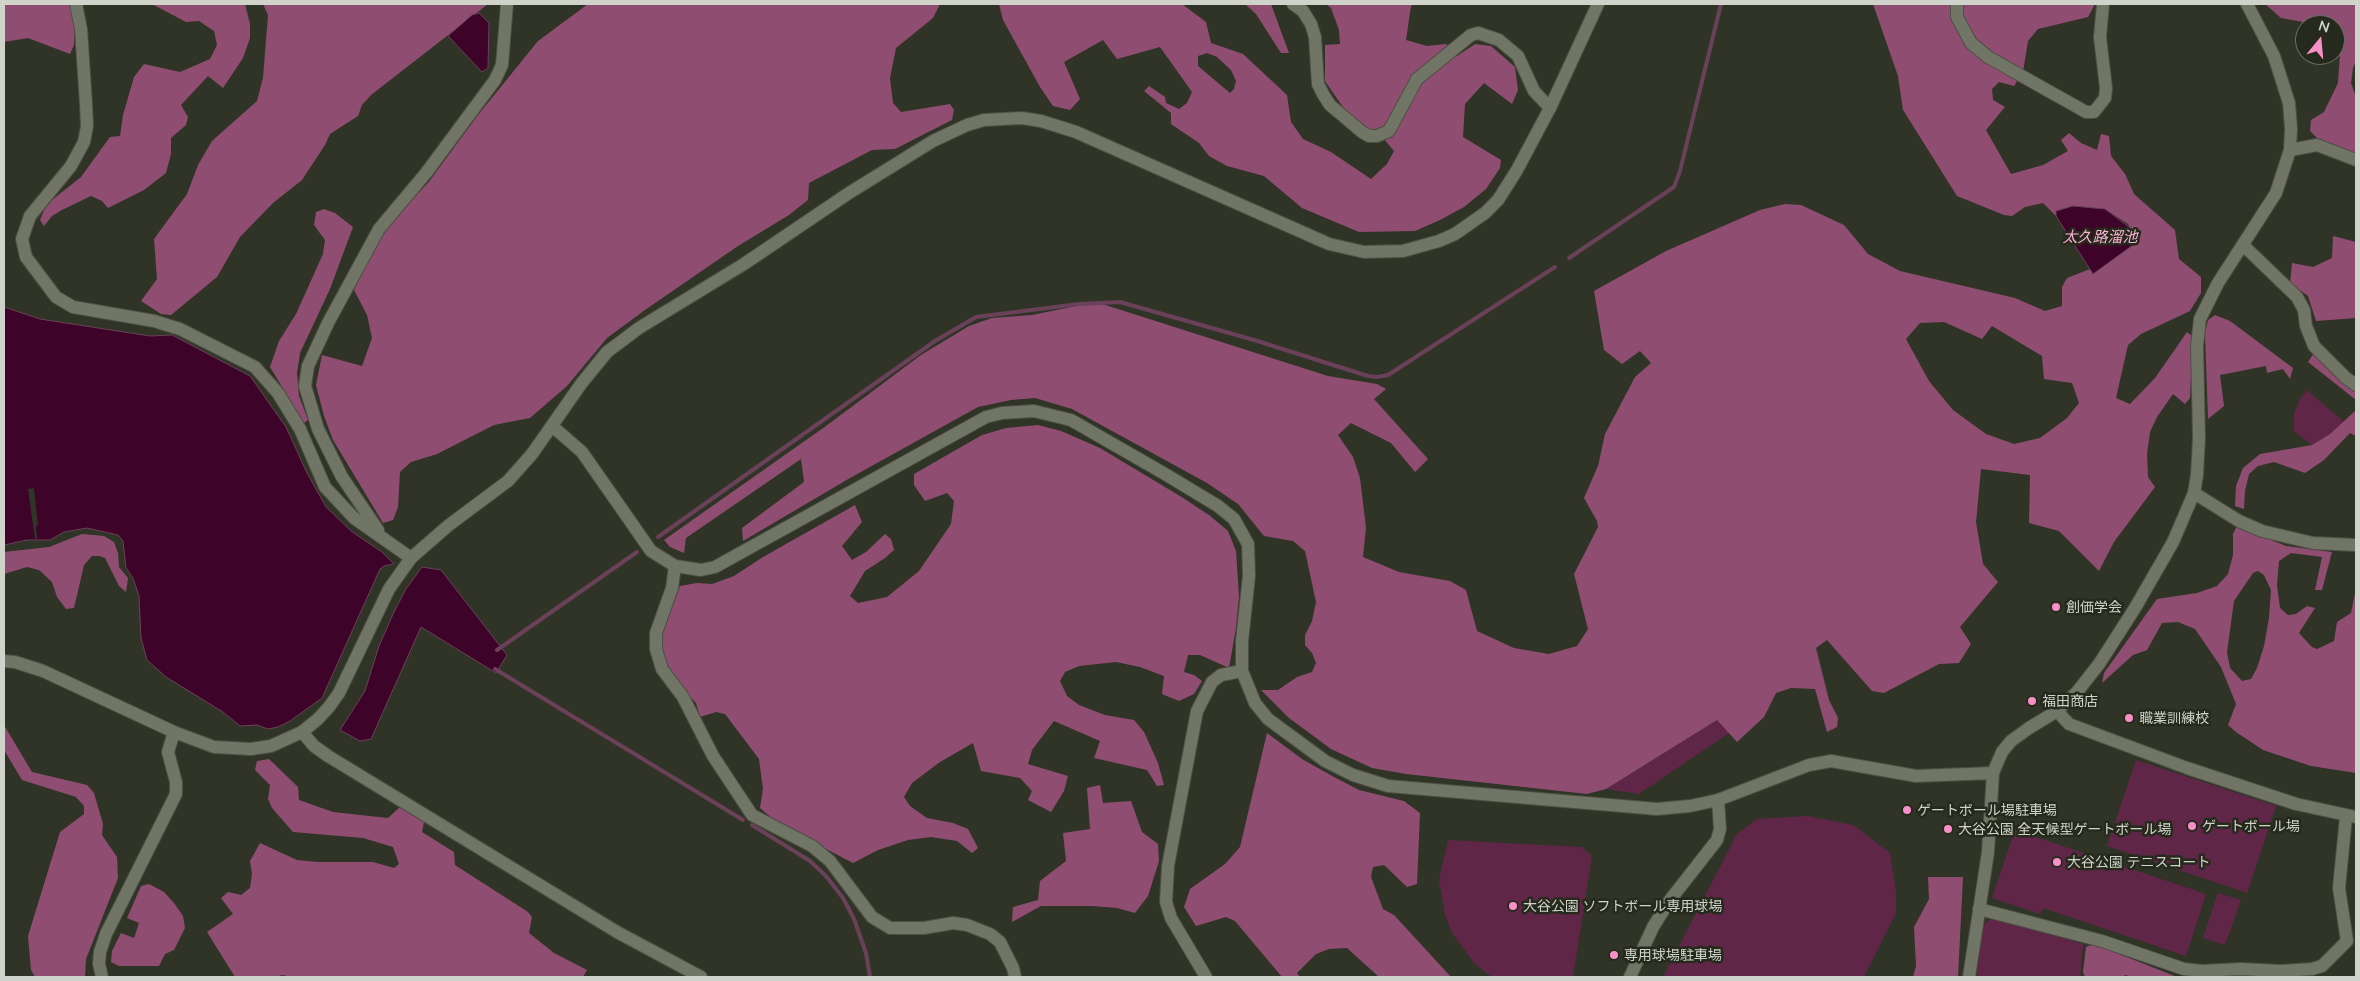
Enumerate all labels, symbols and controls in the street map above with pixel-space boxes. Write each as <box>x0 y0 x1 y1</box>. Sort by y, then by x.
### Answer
north arrow <box>2295 15 2345 65</box>
text: N <box>2317 16 2332 36</box>
water label: 太久路溜池 <box>2063 228 2137 246</box>
place label: 創価学会 <box>2066 599 2122 615</box>
marker: 創価学会 <box>2050 601 2062 613</box>
place label: 福田商店 <box>2042 693 2098 709</box>
marker: 福田商店 <box>2026 695 2038 707</box>
place label: 職業訓練校 <box>2139 710 2209 726</box>
marker: 職業訓練校 <box>2123 712 2135 724</box>
place label: ゲートボール場駐車場 <box>1917 802 2057 818</box>
marker: ゲートボール場駐車場 <box>1901 804 1913 816</box>
place label: ゲートボール場 <box>2202 818 2300 834</box>
marker: ゲートボール場 <box>2186 820 2198 832</box>
place label: 大谷公園 全天候型ゲートボール場 <box>1958 821 2172 837</box>
marker: 大谷公園 全天候型ゲートボール場 <box>1942 823 1954 835</box>
place label: 大谷公園 テニスコート <box>2067 854 2211 870</box>
marker: 大谷公園 テニスコート <box>2051 856 2063 868</box>
place label: 大谷公園 ソフトボール専用球場 <box>1523 898 1723 914</box>
marker: 大谷公園 ソフトボール専用球場 <box>1507 900 1519 912</box>
place label: 専用球場駐車場 <box>1624 947 1722 963</box>
marker: 専用球場駐車場 <box>1608 949 1620 961</box>

